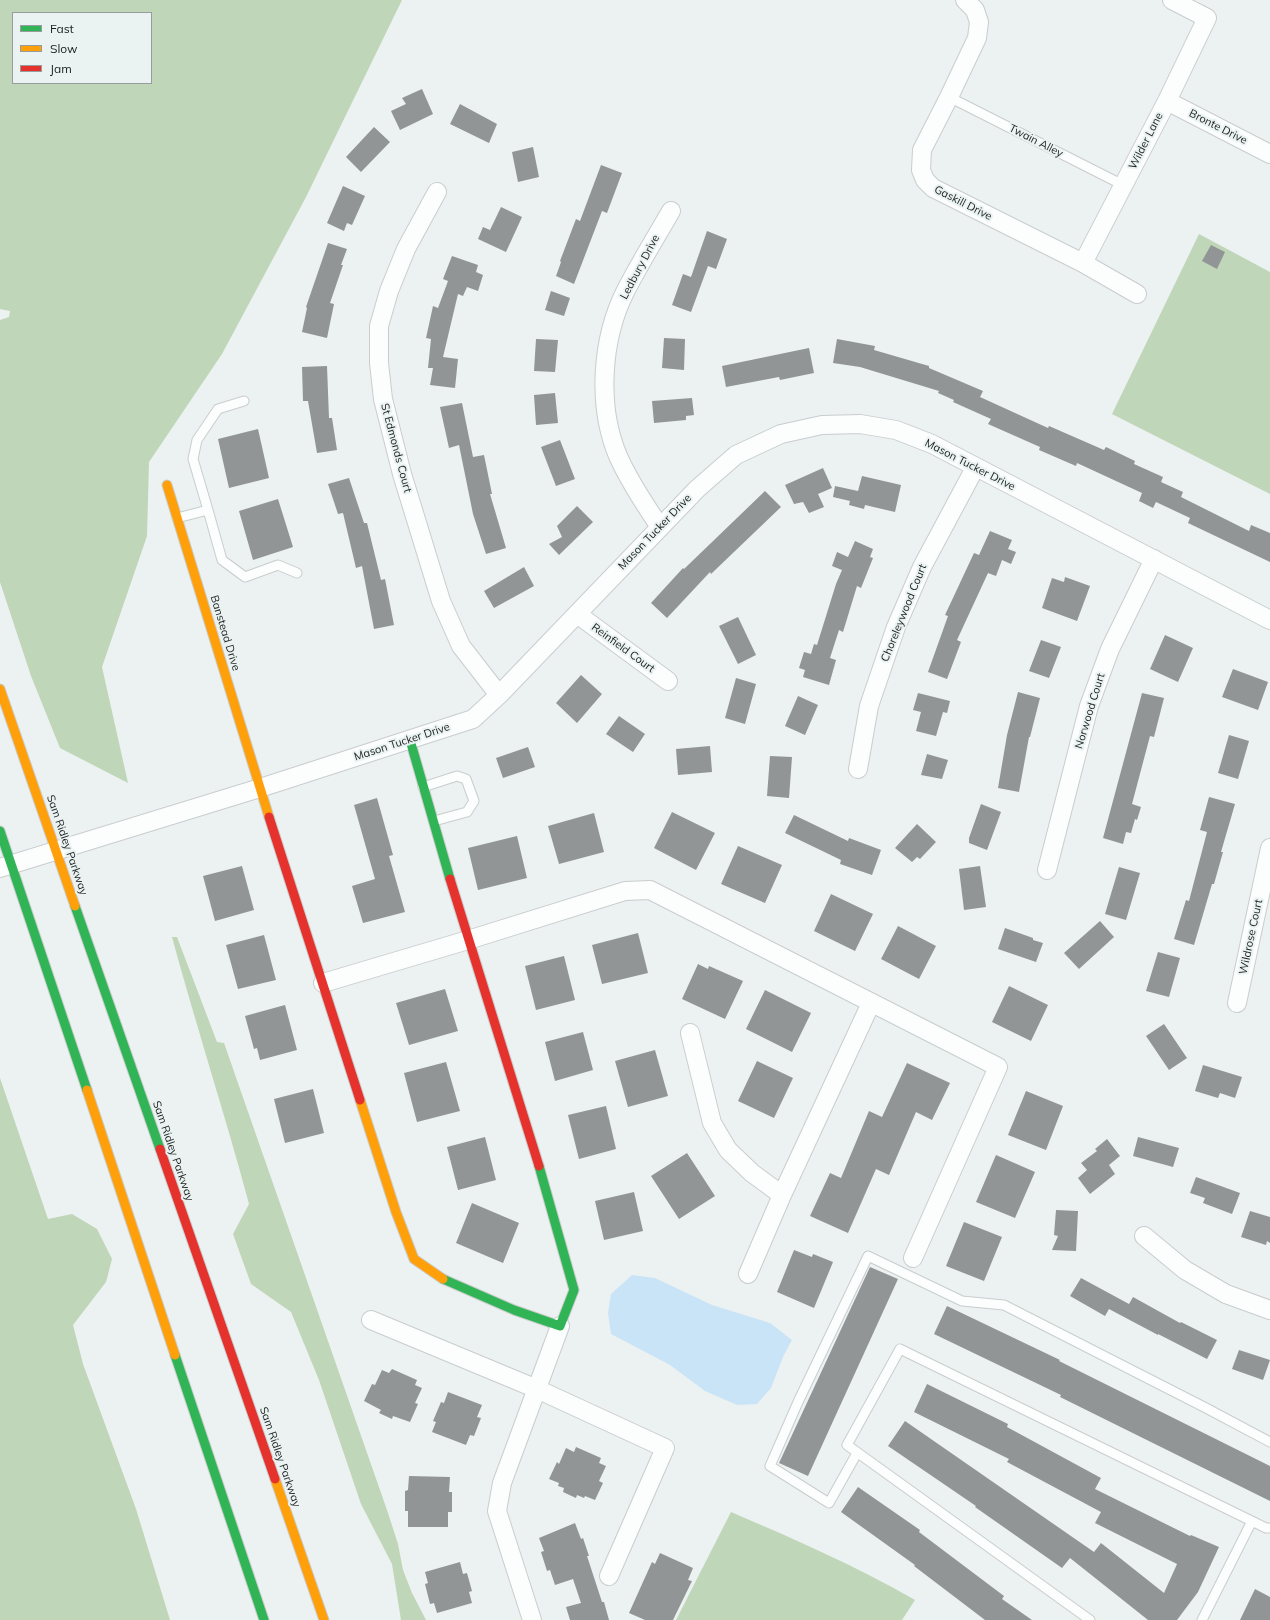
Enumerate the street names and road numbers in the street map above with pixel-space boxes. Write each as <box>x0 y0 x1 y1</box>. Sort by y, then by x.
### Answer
street label: Bronte Drive <box>1187 107 1249 147</box>
street label: Wilder Lane <box>1126 110 1166 172</box>
street label: Twain Alley <box>1007 122 1065 160</box>
street label: Gaskill Drive <box>932 183 994 223</box>
street label: Ledbury Drive <box>617 233 663 301</box>
street label: St Edmonds Court <box>378 402 414 494</box>
street label: Mason Tucker Drive <box>923 436 1017 494</box>
street label: Mason Tucker Drive <box>616 492 694 572</box>
street label: Choreleywood Court <box>878 562 930 664</box>
street label: Banstead Drive <box>207 594 243 672</box>
street label: Reinfield Court <box>589 621 657 675</box>
street label: Norwood Court <box>1072 672 1108 750</box>
street label: Mason Tucker Drive <box>353 720 451 764</box>
street label: Sam Ridley Parkway <box>44 793 90 897</box>
street label: Wildrose Court <box>1237 898 1265 976</box>
street label: Sam Ridley Parkway <box>150 1099 196 1203</box>
street label: Sam Ridley Parkway <box>257 1405 303 1509</box>

